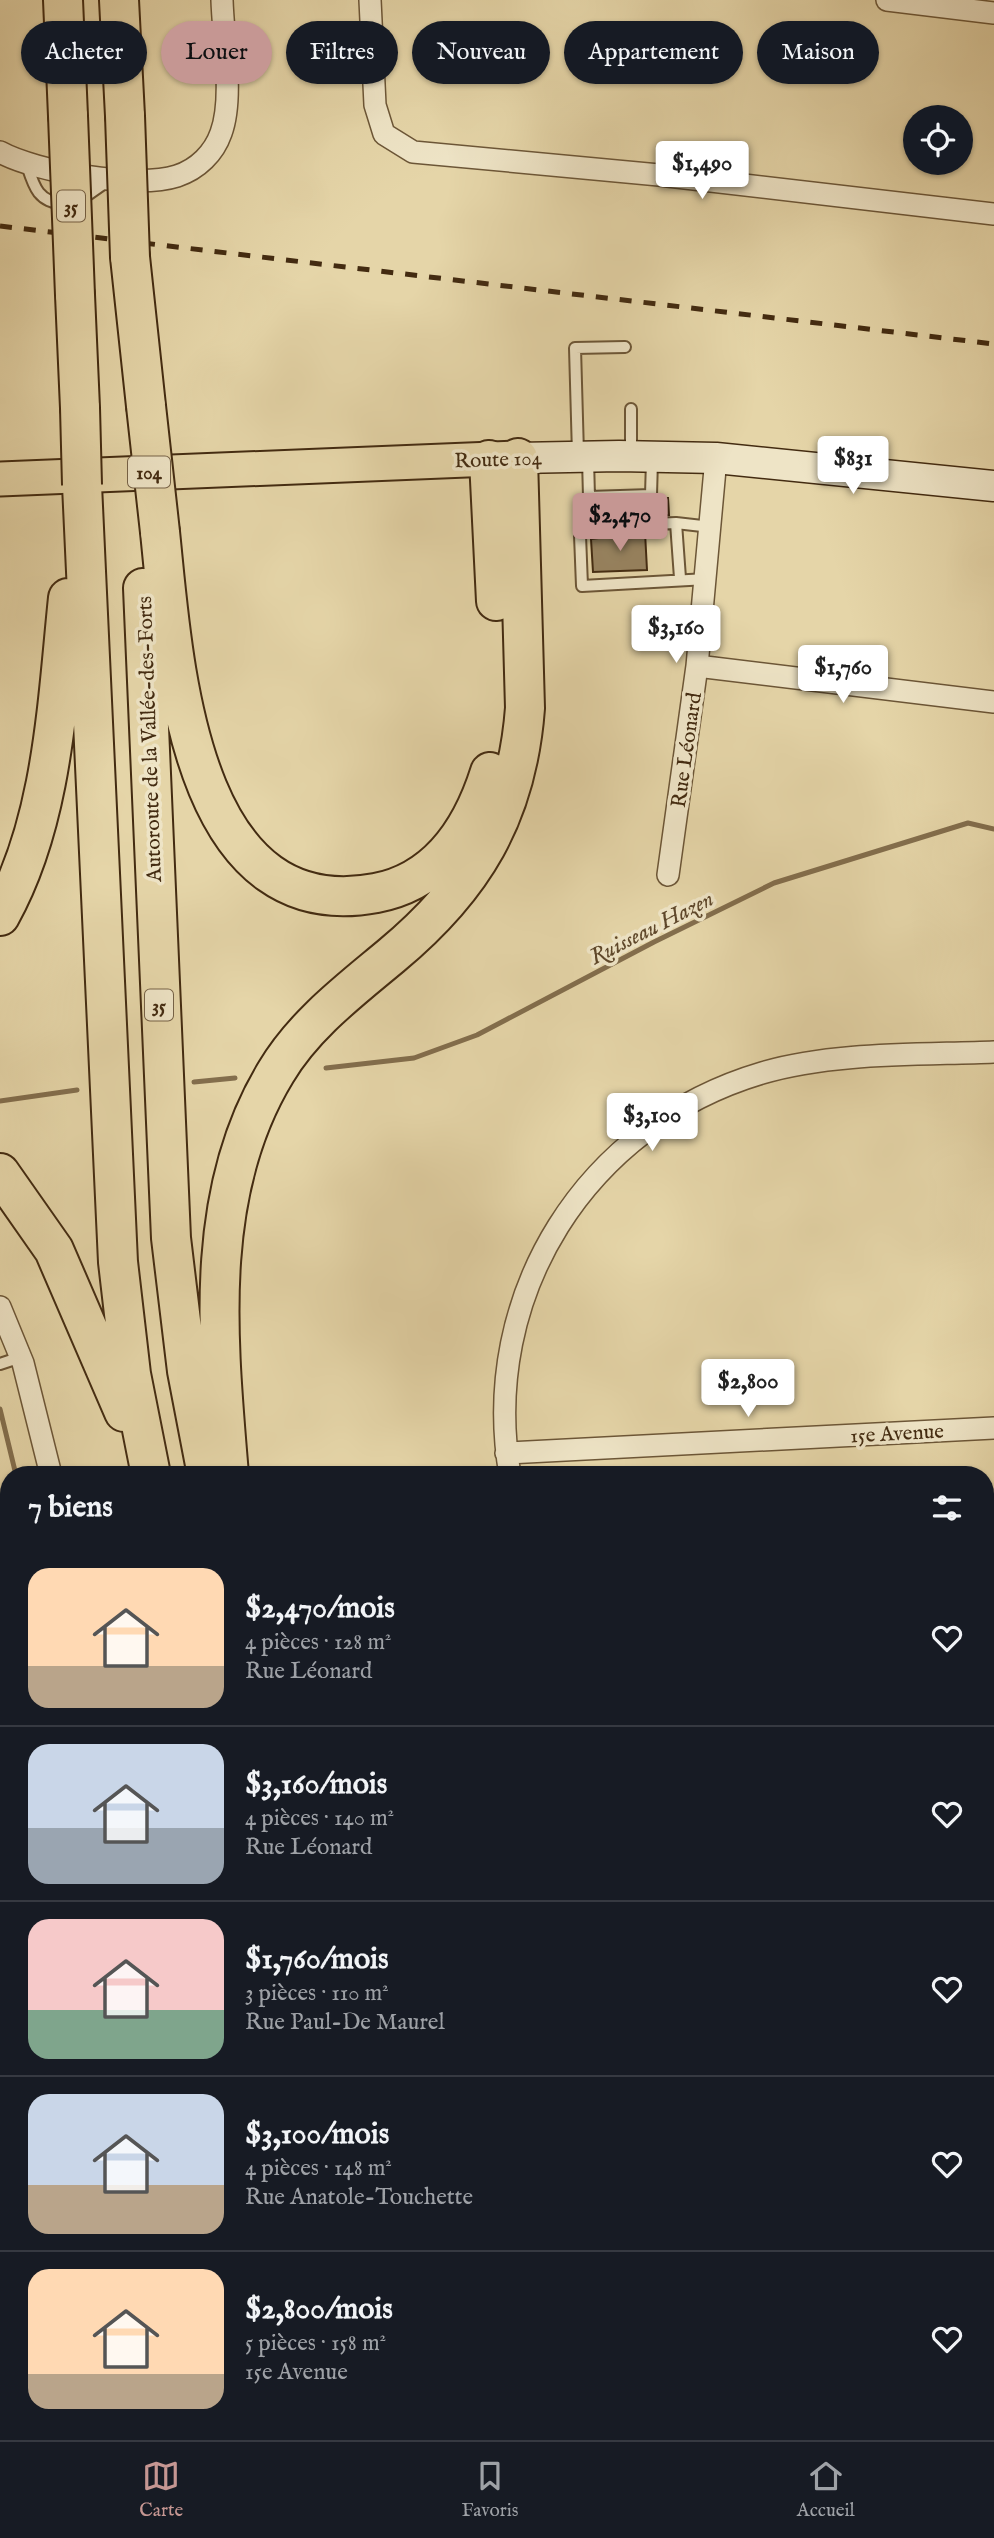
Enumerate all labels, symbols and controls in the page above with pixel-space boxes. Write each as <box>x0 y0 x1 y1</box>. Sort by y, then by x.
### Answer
chip: Acheter <box>21 21 147 84</box>
chip: Louer <box>161 21 272 84</box>
chip: Filtres <box>286 21 398 84</box>
chip: Nouveau <box>412 21 550 84</box>
chip: Appartement <box>564 21 743 84</box>
chip: Maison <box>757 21 879 84</box>
map controls <box>903 105 973 175</box>
button: locate <box>903 105 973 175</box>
pin: $1,490 <box>645 142 759 201</box>
text: $1,490 <box>672 149 732 178</box>
road number: 35 <box>57 190 85 222</box>
pin: $831 <box>812 436 894 496</box>
text: $831 <box>834 444 872 473</box>
street label: Route 104 <box>454 445 543 476</box>
road number: 104 <box>128 457 170 488</box>
pin: $2,470 <box>563 494 677 553</box>
text: $2,470 <box>589 501 651 530</box>
street label: Autoroute de la Vallée-des-Forts <box>132 595 169 883</box>
pin: $3,160 <box>619 606 733 665</box>
text: $3,160 <box>647 613 705 642</box>
pin: $1,760 <box>786 646 900 705</box>
text: $1,760 <box>814 653 872 682</box>
street label: Rue Léonard <box>666 690 709 810</box>
water label: Ruisseau Hazen <box>585 885 719 972</box>
road number: 35 <box>145 990 173 1021</box>
pin: $3,100 <box>595 1094 709 1153</box>
text: $3,100 <box>623 1101 681 1130</box>
pin: $2,800 <box>691 1360 805 1419</box>
text: $2,800 <box>717 1367 779 1396</box>
street label: 15e Avenue <box>850 1419 945 1450</box>
text: 7 biens <box>28 1489 113 1527</box>
icon: filters <box>928 1489 966 1527</box>
text: $2,470/mois <box>245 1590 395 1628</box>
icon: home <box>84 1596 168 1680</box>
icon: heart <box>928 1619 966 1657</box>
text: 4 pièces · 128 m² <box>245 1628 392 1657</box>
text: Rue Léonard <box>245 1657 372 1686</box>
text: $3,160/mois <box>245 1766 387 1804</box>
icon: home <box>84 1772 168 1856</box>
icon: heart <box>928 1795 966 1833</box>
text: 4 pièces · 140 m² <box>245 1804 394 1833</box>
text: Rue Léonard <box>245 1833 372 1862</box>
text: $1,760/mois <box>245 1941 389 1979</box>
icon: home <box>84 1947 168 2031</box>
icon: heart <box>928 1970 966 2008</box>
text: 3 pièces · 110 m² <box>245 1979 389 2008</box>
text: Rue Paul-De Maurel <box>245 2008 445 2037</box>
text: $3,100/mois <box>245 2116 389 2154</box>
icon: home <box>84 2122 168 2206</box>
icon: heart <box>928 2145 966 2183</box>
text: 4 pièces · 148 m² <box>245 2154 392 2183</box>
text: Rue Anatole-Touchette <box>245 2183 473 2212</box>
text: $2,800/mois <box>245 2291 393 2329</box>
icon: home <box>84 2297 168 2381</box>
icon: heart <box>928 2320 966 2358</box>
text: 5 pièces · 158 m² <box>245 2329 386 2358</box>
text: 15e Avenue <box>245 2358 348 2387</box>
tab: Carte <box>139 2457 183 2523</box>
tab: Favoris <box>462 2457 518 2523</box>
tab: Accueil <box>797 2457 855 2523</box>

